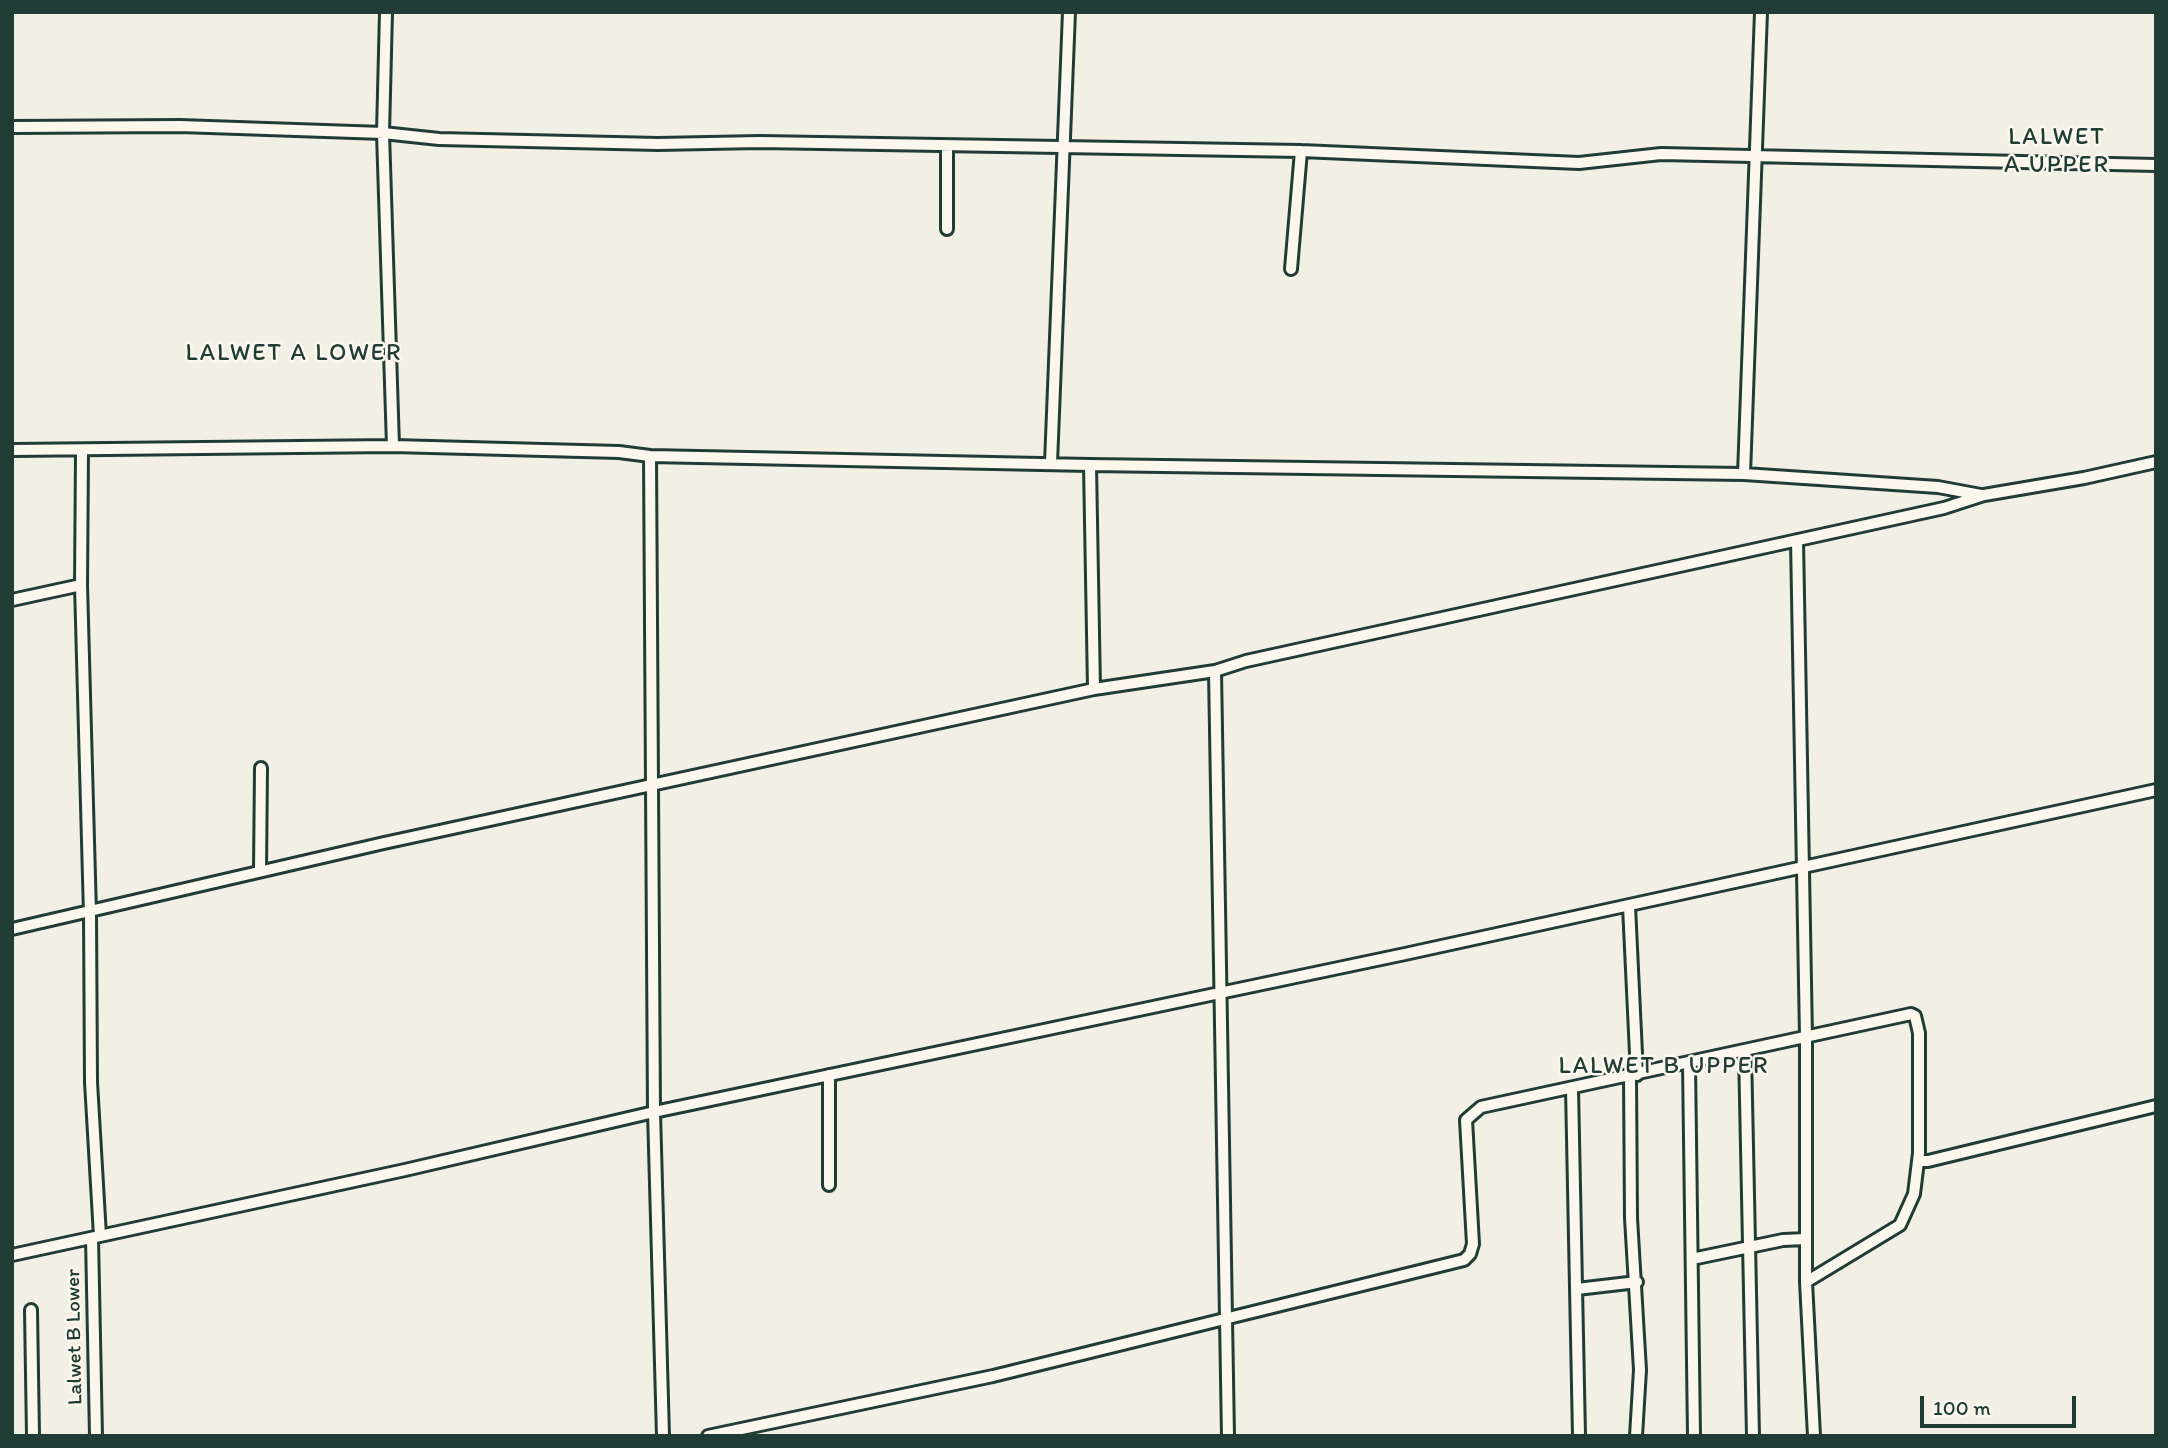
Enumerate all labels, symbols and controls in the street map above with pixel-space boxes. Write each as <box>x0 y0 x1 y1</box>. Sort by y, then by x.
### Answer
district label: LALWET A UPPER <box>2005 124 2109 180</box>
district label: LALWET A LOWER <box>186 340 402 368</box>
district label: LALWET B UPPER <box>1559 1053 1769 1081</box>
street label: Lalwet B Lower <box>61 1269 89 1405</box>
scale bar <box>1923 1382 2079 1426</box>
text: 100 m <box>1933 1395 1991 1420</box>

